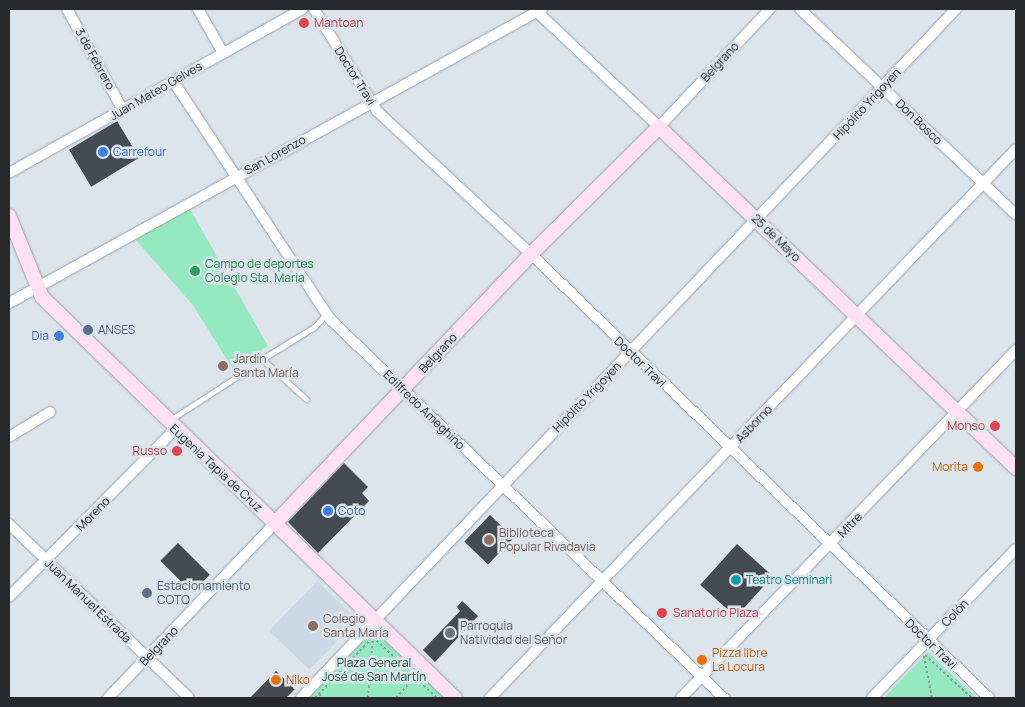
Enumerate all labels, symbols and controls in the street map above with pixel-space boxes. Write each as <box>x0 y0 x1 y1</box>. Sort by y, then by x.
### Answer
place label: Mantoan <box>314 16 363 30</box>
marker: Mantoan <box>298 17 310 29</box>
street label: 3 de Febrero <box>72 26 118 92</box>
street label: Belgrano <box>698 39 742 85</box>
street label: Doctor Travi <box>331 44 379 108</box>
street label: Juan Mateo Gelves <box>107 59 205 123</box>
street label: Hipólito Yrigoyen <box>830 65 904 143</box>
street label: Don Bosco <box>893 96 945 148</box>
street label: San Lorenzo <box>242 132 308 178</box>
place label: Carrefour <box>113 145 166 159</box>
marker: Carrefour <box>97 146 109 158</box>
street label: 25 de Mayo <box>749 211 803 265</box>
place label: Campo de deportes Colegio Sta. Maria <box>205 257 314 285</box>
marker: Campo de deportes Colegio Sta. Maria <box>189 265 201 277</box>
place label: ANSES <box>98 323 135 337</box>
marker: ANSES <box>82 324 94 336</box>
place label: Dia <box>31 329 49 343</box>
marker: Dia <box>53 330 65 342</box>
street label: Belgrano <box>416 330 460 376</box>
street label: Doctor Travi <box>611 334 669 390</box>
place label: Jardín Santa María <box>233 352 299 380</box>
street label: Hipólito Yrigoyen <box>550 359 624 435</box>
marker: Jardín Santa María <box>217 360 229 372</box>
street label: Edilfredo Ameghino <box>380 367 468 453</box>
street label: Asborno <box>733 402 775 446</box>
place label: Monso <box>947 419 985 433</box>
marker: Monso <box>989 420 1001 432</box>
street label: Eugenia Tapia de Cruz <box>167 421 265 515</box>
place label: Russo <box>133 444 167 458</box>
marker: Russo <box>171 445 183 457</box>
place label: Morita <box>932 460 968 474</box>
marker: Morita <box>972 461 984 473</box>
street label: Moreno <box>73 494 113 534</box>
place label: Coto <box>338 504 365 518</box>
marker: Coto <box>322 505 334 517</box>
street label: Mitre <box>835 510 865 540</box>
place label: Biblioteca Popular Rivadavia <box>499 526 596 554</box>
marker: Biblioteca Popular Rivadavia <box>483 534 495 546</box>
street label: Juan Manuel Estrada <box>42 556 134 646</box>
place label: Teatro Seminari <box>746 573 832 587</box>
marker: Teatro Seminari <box>730 574 742 586</box>
place label: Estacionamiento COTO <box>157 579 250 607</box>
marker: Estacionamiento COTO <box>141 587 153 599</box>
street label: Colón <box>938 596 972 630</box>
marker: Sanatorio Plaza <box>655 606 669 620</box>
place label: Sanatorio Plaza <box>673 606 759 620</box>
place label: Colegio Santa María <box>323 612 389 640</box>
street label: Doctor Travi <box>902 616 960 672</box>
place label: Parroquia Natividad del Señor <box>460 619 567 647</box>
marker: Colegio Santa María <box>307 620 319 632</box>
street label: Belgrano <box>137 623 181 669</box>
marker: Parroquia Natividad del Señor <box>444 627 456 639</box>
place label: Pizza libre La Locura <box>712 646 767 674</box>
marker: Pizza libre La Locura <box>696 654 708 666</box>
park label: Plaza General José de San Martín <box>322 656 426 684</box>
place label: Niko <box>286 673 310 687</box>
marker: Niko <box>270 674 282 686</box>

